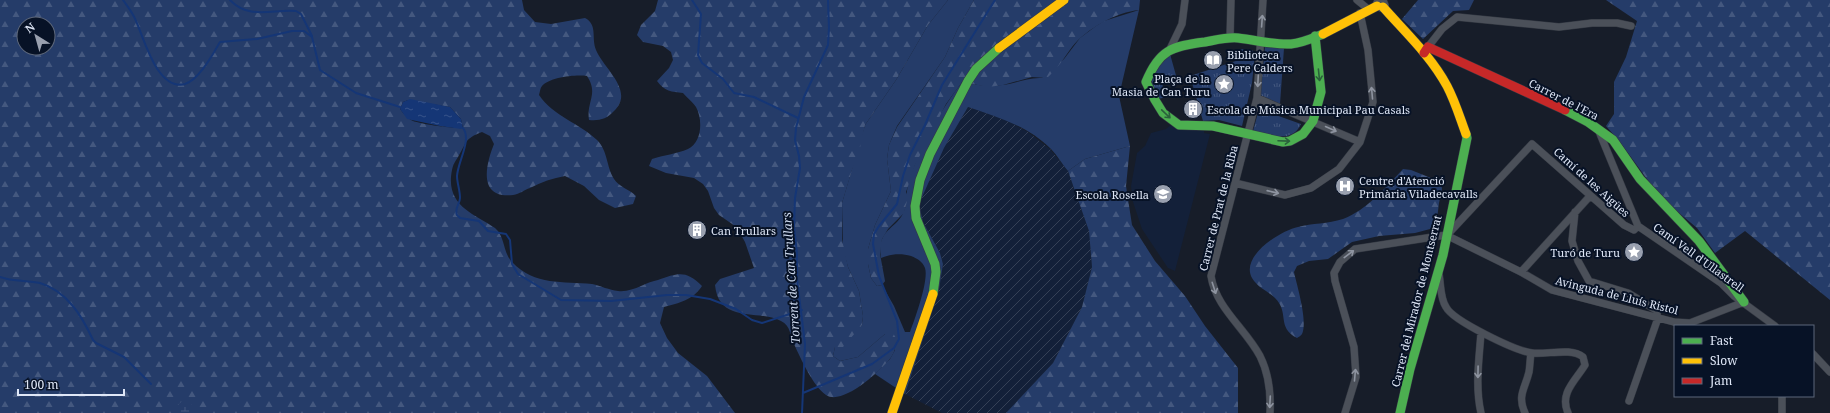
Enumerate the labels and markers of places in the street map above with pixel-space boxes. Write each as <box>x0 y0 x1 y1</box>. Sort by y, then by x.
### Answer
place label: Biblioteca Pere Calders <box>1227 47 1293 75</box>
library icon: Biblioteca Pere Calders <box>1202 49 1224 71</box>
place label: Plaça de la Masia de Can Turu <box>1112 71 1210 99</box>
place icon: Plaça de la Masia de Can Turu <box>1213 73 1235 95</box>
building icon: Escola de Música Municipal Pau Casals <box>1182 98 1204 120</box>
place label: Escola de Música Municipal Pau Casals <box>1207 102 1410 117</box>
place label: Centre d'Atenció Primària Viladecavalls <box>1359 173 1478 201</box>
hospital icon: Centre d'Atenció Primària Viladecavalls <box>1334 175 1356 197</box>
school or university icon: Escola Rosella <box>1152 183 1174 205</box>
place label: Escola Rosella <box>1076 187 1149 202</box>
building icon: Can Trullars <box>686 219 708 241</box>
place label: Can Trullars <box>711 223 776 238</box>
place icon: Turó de Turu <box>1623 241 1645 263</box>
place label: Turó de Turu <box>1550 245 1620 260</box>

